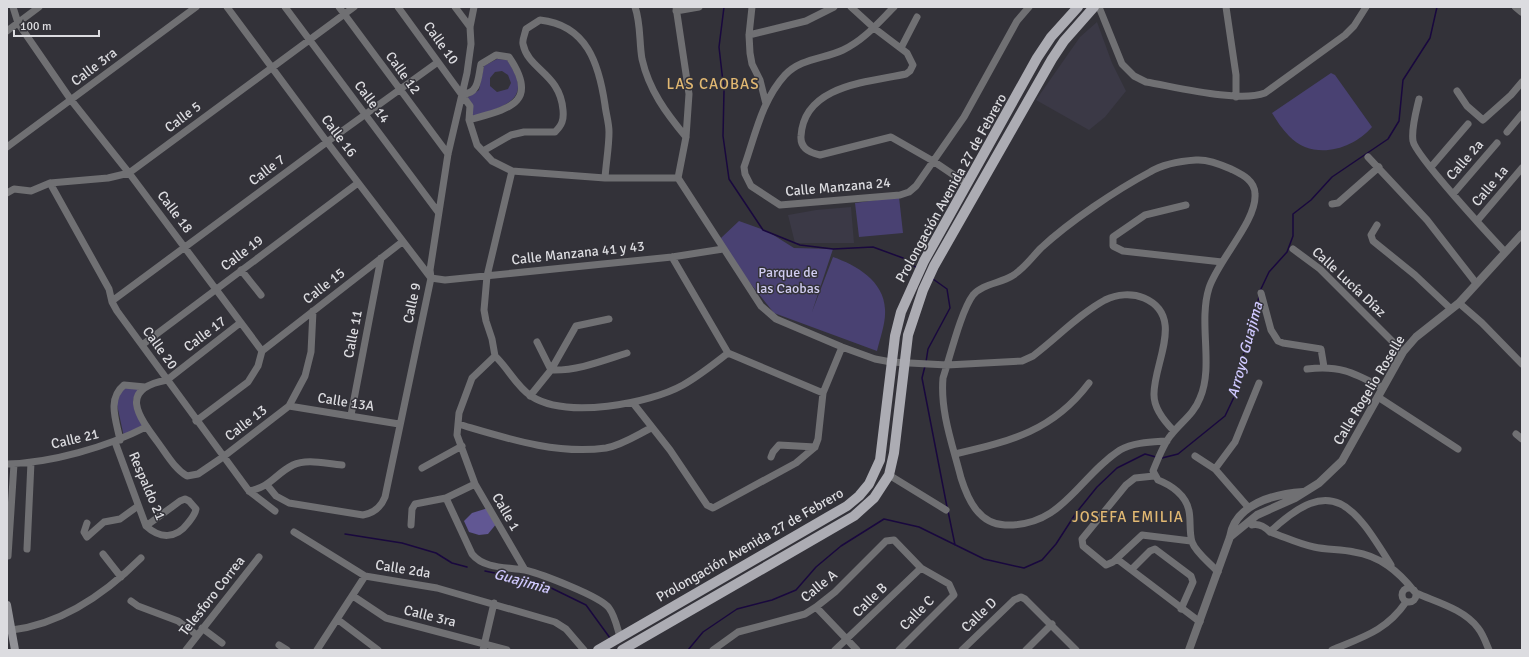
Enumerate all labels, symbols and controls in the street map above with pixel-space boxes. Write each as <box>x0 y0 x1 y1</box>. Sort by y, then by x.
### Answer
scale bar <box>14 12 99 38</box>
street label: Calle 10 <box>420 18 462 68</box>
text: 100 m <box>20 19 52 34</box>
street label: Calle 3ra <box>68 44 120 90</box>
street label: Calle 12 <box>382 48 424 98</box>
district label: LAS CAOBAS <box>667 75 759 93</box>
street label: Calle 14 <box>351 77 394 127</box>
street label: Prolongación Avenida 27 de Febrero <box>892 91 1010 285</box>
street label: Calle 5 <box>161 98 205 136</box>
street label: Calle 16 <box>318 111 360 161</box>
street label: Calle 2a <box>1443 136 1487 184</box>
street label: Calle 7 <box>245 151 289 189</box>
street label: Calle 1a <box>1468 162 1512 210</box>
street label: Calle Manzana 24 <box>785 174 892 200</box>
street label: Calle 18 <box>154 187 196 237</box>
street label: Calle 19 <box>217 232 267 274</box>
street label: Calle Manzana 41 y 43 <box>511 238 645 268</box>
street label: Calle Lucía Díaz <box>1308 243 1390 321</box>
street label: Calle 15 <box>300 264 348 308</box>
park label: Parque de las Caobas <box>756 264 820 297</box>
street label: Calle 9 <box>399 281 425 325</box>
water label: Arroyo Guajima <box>1224 300 1267 400</box>
street label: Calle 11 <box>340 309 366 359</box>
street label: Calle 17 <box>180 313 230 355</box>
street label: Calle 20 <box>139 323 181 373</box>
street label: Calle Rogelio Roselle <box>1329 332 1409 448</box>
street label: Calle 13A <box>316 389 376 415</box>
street label: Calle 13 <box>222 401 270 445</box>
street label: Calle 21 <box>49 425 101 453</box>
street label: Respaldo 21 <box>125 449 169 523</box>
street label: Prolongación Avenida 27 de Febrero <box>653 484 847 606</box>
street label: Calle 1 <box>488 490 524 534</box>
district label: JOSEFA EMILIA <box>1072 508 1184 526</box>
street label: Telesforo Correa <box>176 553 248 639</box>
street label: Calle 2da <box>374 556 432 582</box>
water label: Guajimia <box>492 564 552 598</box>
street label: Calle A <box>797 566 841 606</box>
street label: Calle B <box>849 579 891 621</box>
street label: Calle C <box>896 592 938 634</box>
street label: Calle D <box>958 594 1000 636</box>
street label: Calle 3ra <box>402 601 458 631</box>

